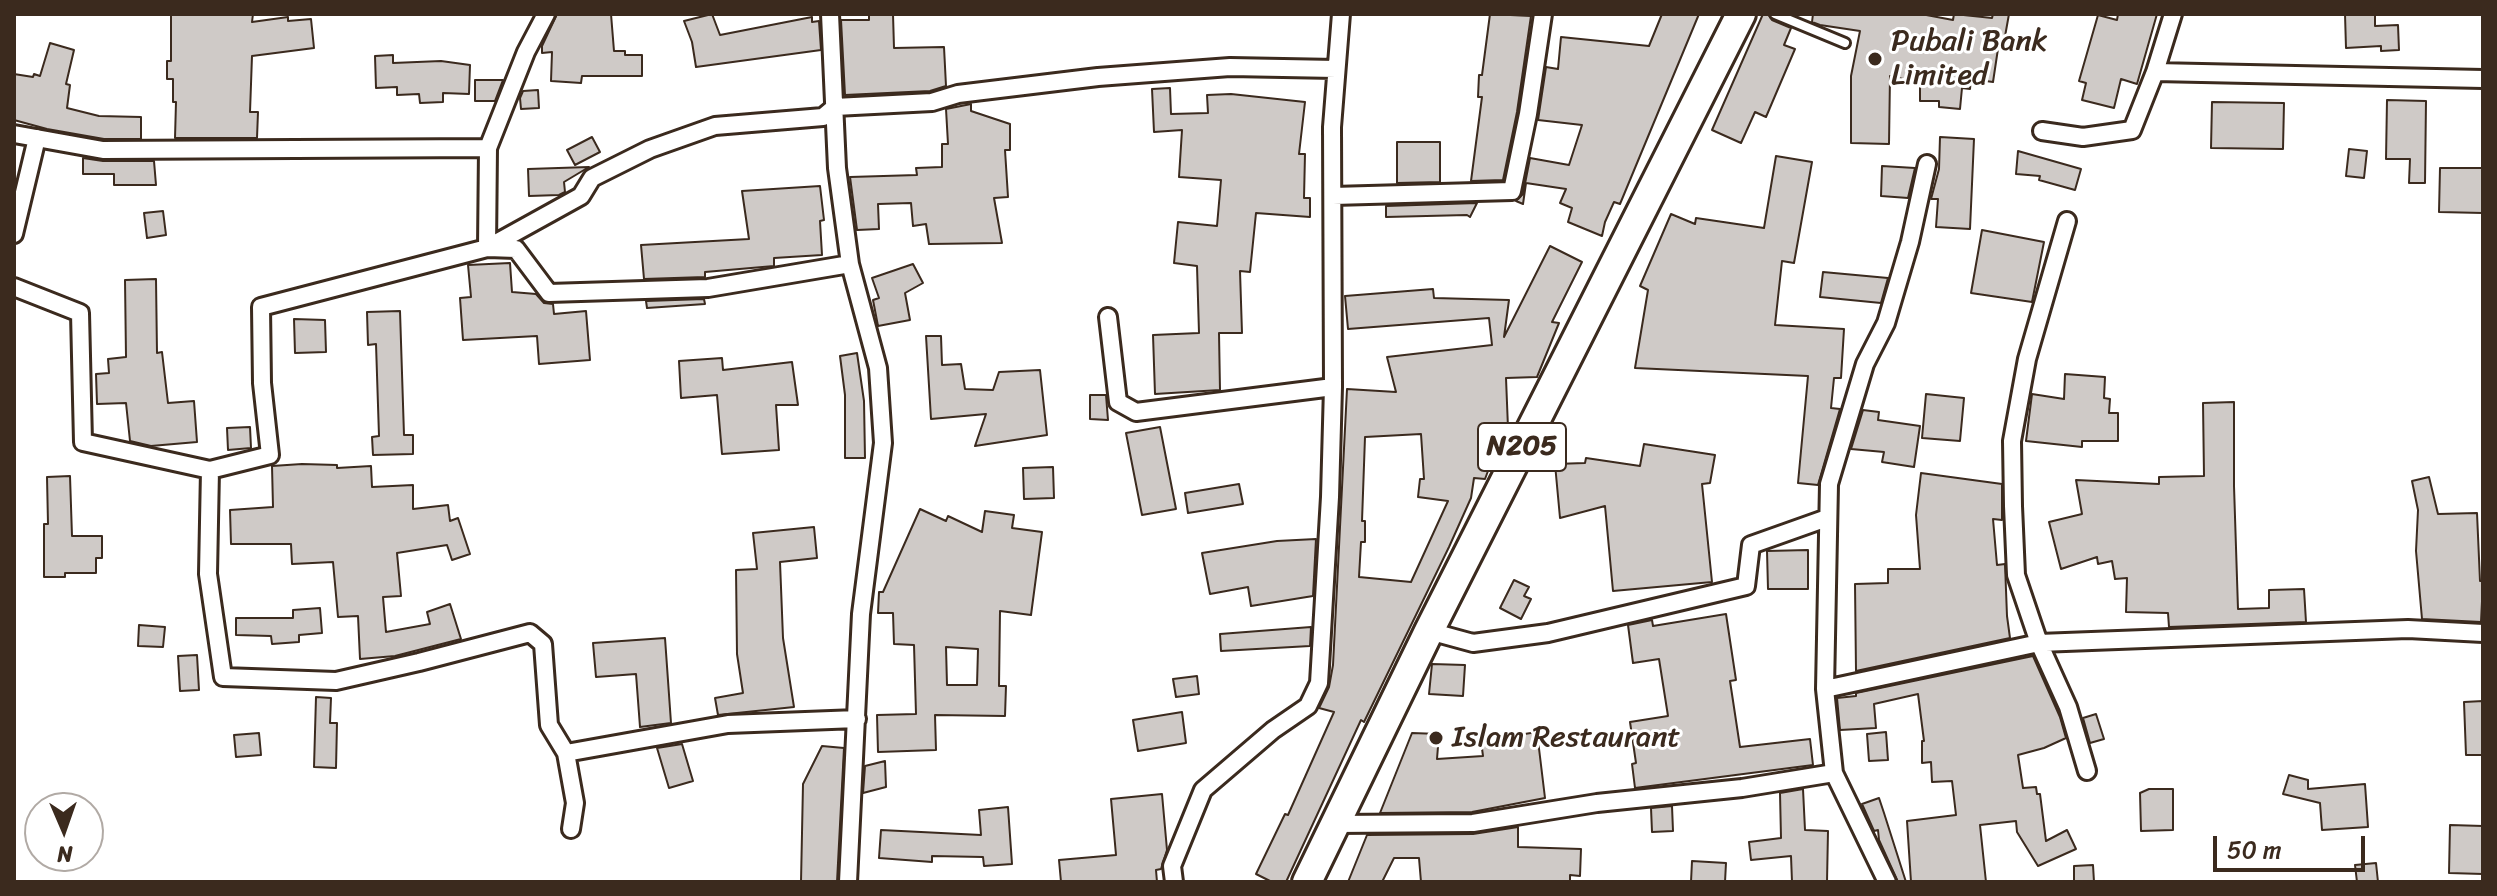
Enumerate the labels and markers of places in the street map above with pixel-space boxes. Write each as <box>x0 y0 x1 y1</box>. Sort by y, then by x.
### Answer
place label: Pubali Bank Limited <box>1891 24 2048 94</box>
marker: Pubali Bank Limited <box>1866 50 1884 68</box>
place label: Islam Restaurant <box>1452 720 1680 756</box>
marker: Islam Restaurant <box>1427 729 1445 747</box>

